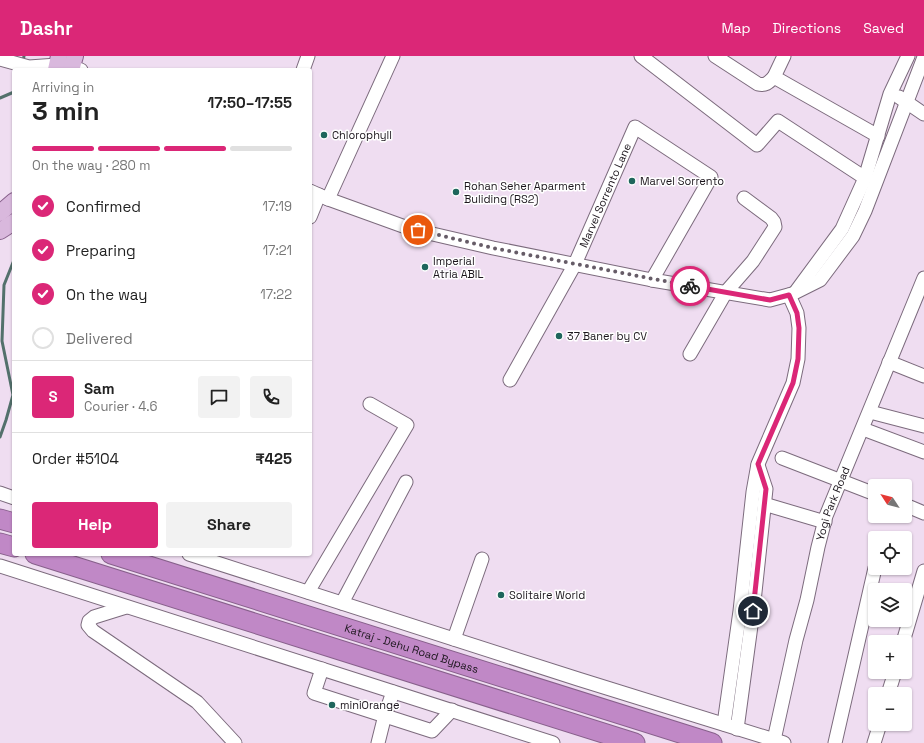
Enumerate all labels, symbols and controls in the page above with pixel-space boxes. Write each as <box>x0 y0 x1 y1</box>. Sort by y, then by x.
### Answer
text: Dashr <box>20 16 73 41</box>
text: Map <box>721 19 751 37</box>
text: Directions <box>773 19 841 37</box>
text: Saved <box>863 19 904 37</box>
text: Arriving in <box>32 79 94 96</box>
text: 17:50–17:55 <box>207 93 292 112</box>
text: 3 min <box>32 94 100 128</box>
place label: Chlorophyll <box>332 128 392 142</box>
marker: Chlorophyll <box>319 130 329 140</box>
street label: Marvel Sorrento Lane <box>576 141 634 250</box>
text: On the way · 280 m <box>32 157 150 174</box>
place label: Marvel Sorrento <box>640 174 724 188</box>
marker: Marvel Sorrento <box>627 176 637 186</box>
place label: Rohan Seher Aparment Buliding (RS2) <box>464 179 586 206</box>
marker: Rohan Seher Aparment Buliding (RS2) <box>451 187 461 197</box>
icon: check <box>32 195 54 217</box>
text: Confirmed <box>66 197 141 216</box>
text: 17:19 <box>263 198 292 215</box>
pin <box>401 213 435 247</box>
icon: bag <box>407 219 429 241</box>
icon: check <box>32 239 54 261</box>
text: Preparing <box>66 241 136 260</box>
text: 17:21 <box>263 242 292 259</box>
place label: Imperial Atria ABIL <box>433 254 484 281</box>
marker: Imperial Atria ABIL <box>420 262 430 272</box>
courier <box>670 266 710 306</box>
icon: bike <box>679 275 701 297</box>
icon: check <box>32 283 54 305</box>
text: On the way <box>66 285 147 304</box>
text: 17:22 <box>260 286 292 303</box>
text: Delivered <box>66 329 133 348</box>
place label: 37 Baner by CV <box>567 329 647 343</box>
marker: 37 Baner by CV <box>554 331 564 341</box>
button: chat <box>198 376 240 418</box>
button: phone <box>250 376 292 418</box>
text: Sam <box>84 379 115 398</box>
text: S <box>48 387 58 406</box>
text: Courier · 4.6 <box>84 398 157 415</box>
text: Order #5104 <box>32 449 119 468</box>
text: ₹425 <box>255 449 292 468</box>
street label: Yogi Park Road <box>813 464 853 542</box>
north arrow <box>868 479 912 523</box>
map controls <box>868 479 912 731</box>
button: Help <box>32 502 158 548</box>
button: Share <box>166 502 292 548</box>
button: locate <box>868 531 912 575</box>
button: layers <box>868 583 912 627</box>
place label: Solitaire World <box>509 588 585 602</box>
marker: Solitaire World <box>496 590 506 600</box>
pin <box>736 594 770 628</box>
icon: home <box>742 600 764 622</box>
street label: Katraj - Dehu Road Bypass <box>343 621 480 676</box>
button: + <box>868 635 912 679</box>
button: − <box>868 687 912 731</box>
place label: miniOrange <box>340 698 400 712</box>
marker: miniOrange <box>327 700 337 710</box>

